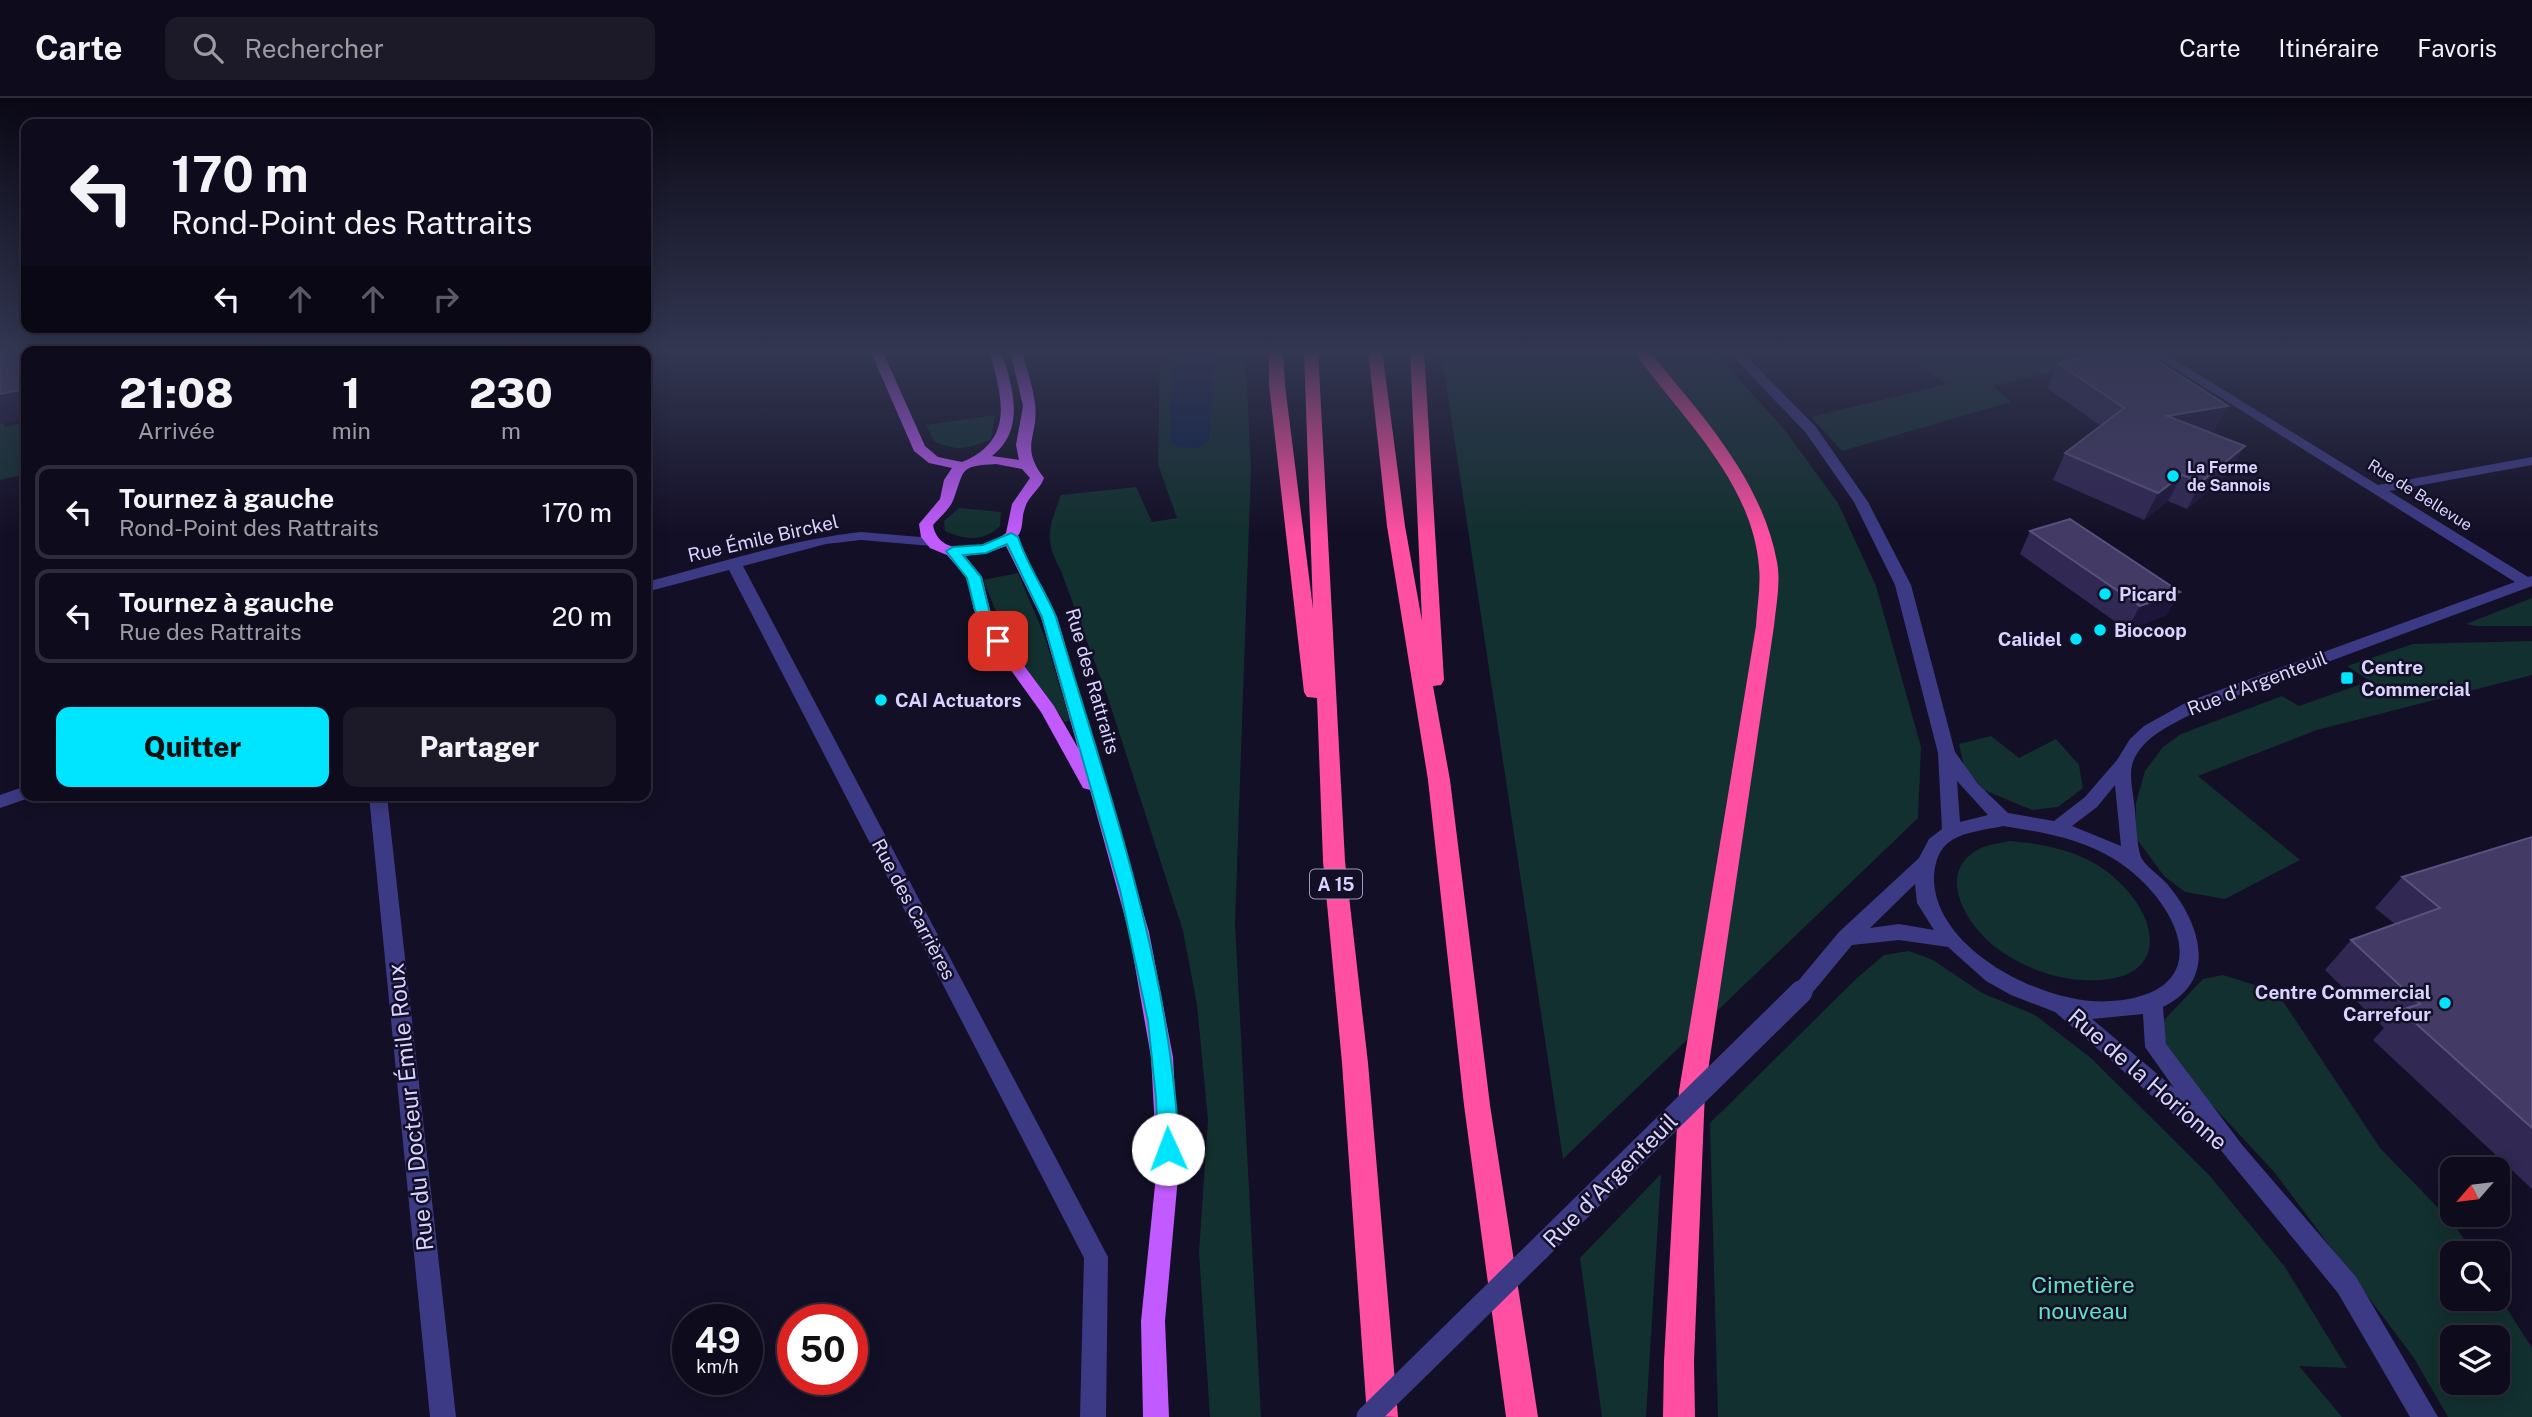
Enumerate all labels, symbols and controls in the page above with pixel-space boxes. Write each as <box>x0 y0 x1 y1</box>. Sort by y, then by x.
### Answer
search box <box>165 17 655 80</box>
text: Carte <box>35 29 123 67</box>
icon: search <box>189 29 227 67</box>
text: Rechercher <box>245 33 384 64</box>
text: Carte <box>2179 34 2241 62</box>
text: Itinéraire <box>2279 34 2379 62</box>
text: Favoris <box>2417 34 2497 62</box>
text: 170 m <box>171 145 309 203</box>
icon: left <box>56 147 147 238</box>
text: Rond-Point des Rattraits <box>171 204 533 241</box>
icon: left <box>208 280 246 318</box>
icon: ahead <box>281 280 319 318</box>
icon: ahead <box>354 280 392 318</box>
icon: right <box>427 280 465 318</box>
text: 21:08 <box>119 368 234 417</box>
text: 1 <box>342 368 360 417</box>
text: 230 <box>469 368 553 417</box>
text: Arrivée <box>138 417 215 444</box>
text: min <box>332 417 371 444</box>
text: m <box>501 417 521 444</box>
street label: Rue de Bellevue <box>2364 455 2476 535</box>
place label: La Ferme de Sannois <box>2187 458 2270 495</box>
marker: La Ferme de Sannois <box>2165 468 2181 484</box>
text: Tournez à gauche <box>119 483 334 514</box>
icon: left <box>60 493 98 531</box>
text: 170 m <box>542 497 612 528</box>
street label: Rue Émile Birckel <box>685 510 841 566</box>
text: Rond-Point des Rattraits <box>119 514 379 541</box>
place label: Picard <box>2119 583 2177 605</box>
marker: Picard <box>2097 586 2113 602</box>
text: Tournez à gauche <box>119 587 334 618</box>
icon: left <box>60 597 98 635</box>
text: 20 m <box>552 601 612 632</box>
street label: Rue des Rattraits <box>1062 605 1124 757</box>
pin <box>968 611 1028 671</box>
text: Rue des Rattraits <box>119 618 302 645</box>
place label: Biocoop <box>2114 619 2187 641</box>
icon: arrive <box>979 622 1017 660</box>
marker: Biocoop <box>2092 622 2108 638</box>
place label: Calidel <box>1998 628 2062 650</box>
marker: Calidel <box>2068 631 2084 647</box>
street label: Rue d'Argenteuil <box>2184 646 2330 720</box>
place label: Centre Commercial <box>2361 656 2471 700</box>
marker: Centre Commercial <box>2339 670 2355 686</box>
place label: CAI Actuators <box>895 689 1022 711</box>
marker: CAI Actuators <box>873 692 889 708</box>
button: Quitter <box>56 707 329 787</box>
button: Partager <box>343 707 616 787</box>
street label: Rue des Carrières <box>868 835 960 983</box>
road number: A 15 <box>1310 870 1362 898</box>
street label: Rue du Docteur Émile Roux <box>381 962 439 1252</box>
place label: Centre Commercial Carrefour <box>2255 981 2431 1025</box>
marker: Centre Commercial Carrefour <box>2437 995 2453 1011</box>
street label: Rue de la Horionne <box>2063 1003 2233 1155</box>
street label: Rue d'Argenteuil <box>1537 1107 1683 1253</box>
position arrow <box>1131 1112 1205 1186</box>
north arrow <box>2440 1157 2510 1227</box>
map controls <box>2440 1157 2510 1395</box>
button: search <box>2440 1241 2510 1311</box>
park label: Cimetière nouveau <box>2031 1271 2135 1324</box>
speed limit sign: 50 <box>777 1304 868 1395</box>
text: 49 <box>694 1320 741 1361</box>
button: layers <box>2440 1325 2510 1395</box>
text: km/h <box>696 1356 739 1377</box>

